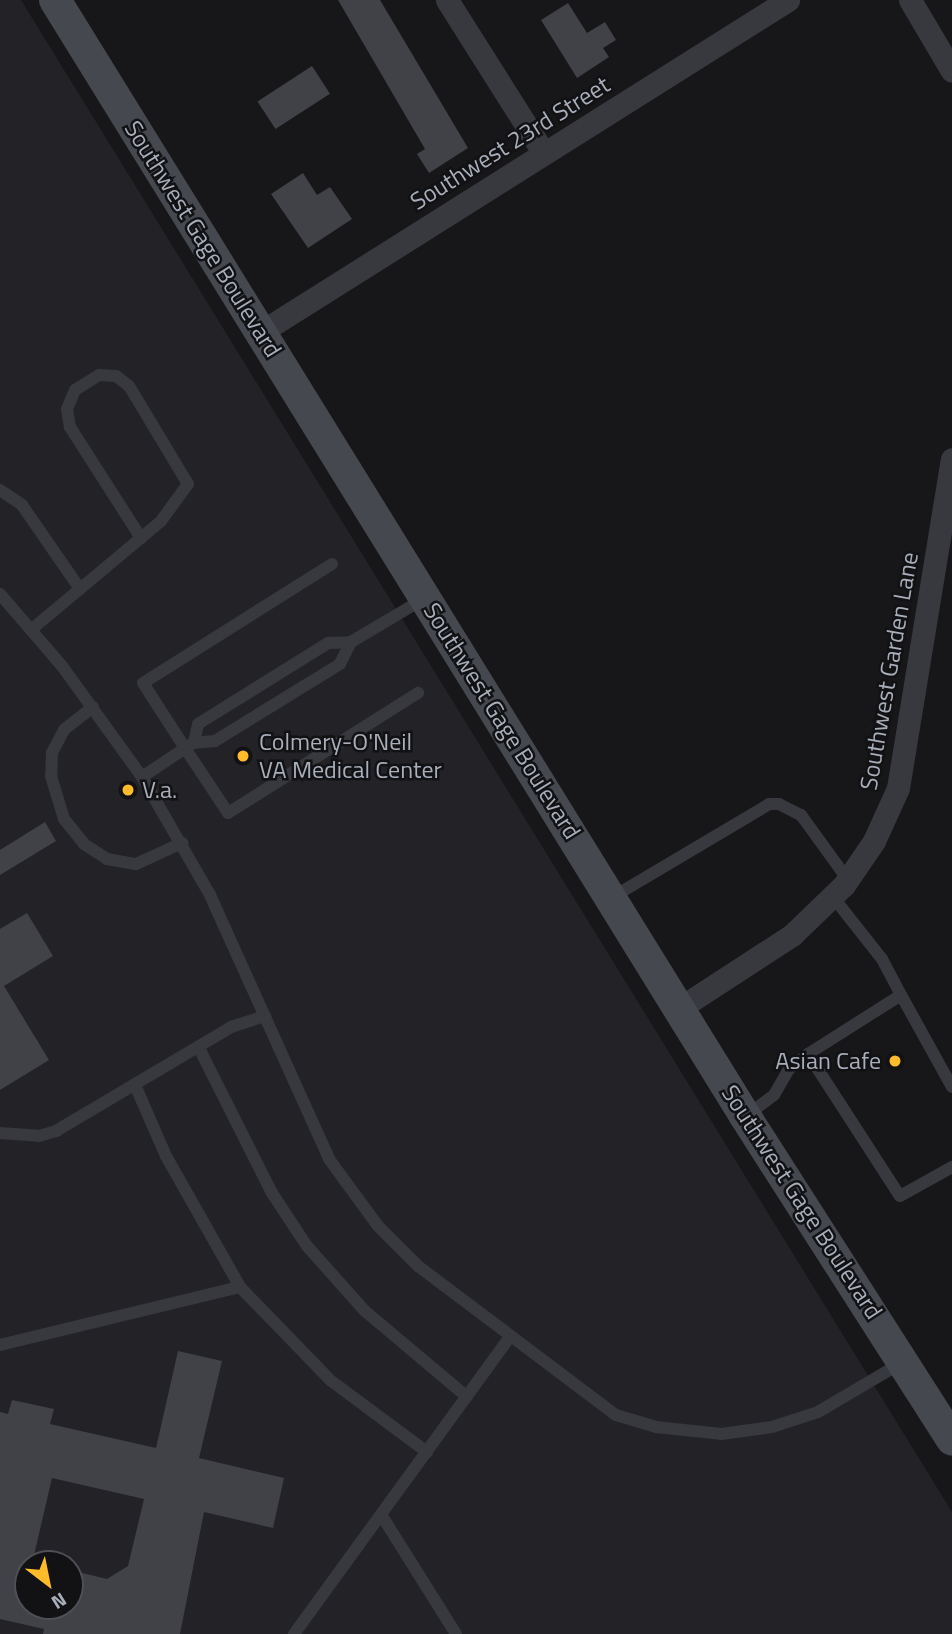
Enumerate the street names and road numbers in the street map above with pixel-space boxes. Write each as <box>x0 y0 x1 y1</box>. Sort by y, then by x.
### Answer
street label: Southwest 23rd Street <box>405 70 615 216</box>
street label: Southwest Gage Boulevard <box>118 116 288 362</box>
street label: Southwest Garden Lane <box>854 550 924 792</box>
street label: Southwest Gage Boulevard <box>417 598 587 844</box>
street label: Southwest Gage Boulevard <box>716 1080 888 1324</box>

